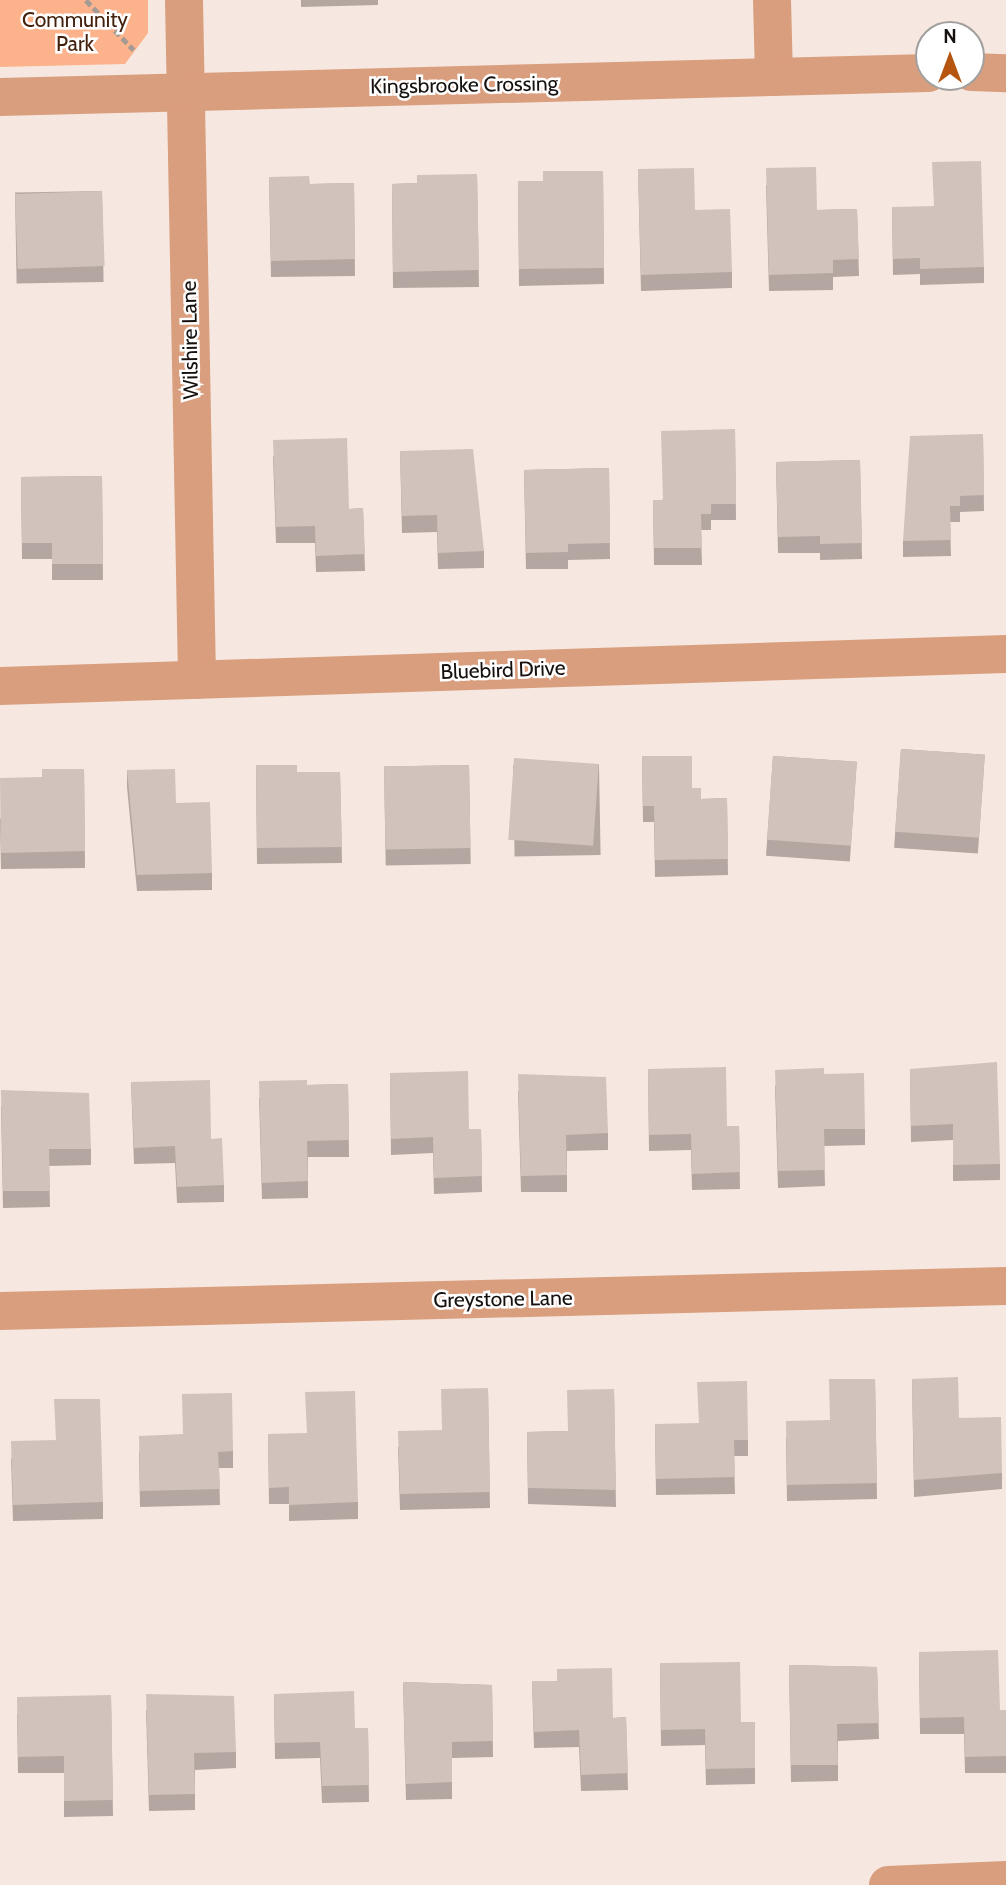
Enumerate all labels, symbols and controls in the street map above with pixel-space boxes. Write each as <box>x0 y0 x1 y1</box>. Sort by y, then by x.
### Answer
park label: Community Park <box>22 7 128 57</box>
north arrow <box>915 21 985 91</box>
text: N <box>943 25 957 48</box>
street label: Kingsbrooke Crossing <box>370 71 558 99</box>
street label: Wilshire Lane <box>176 280 204 400</box>
street label: Bluebird Drive <box>440 655 566 685</box>
street label: Greystone Lane <box>433 1285 573 1313</box>

